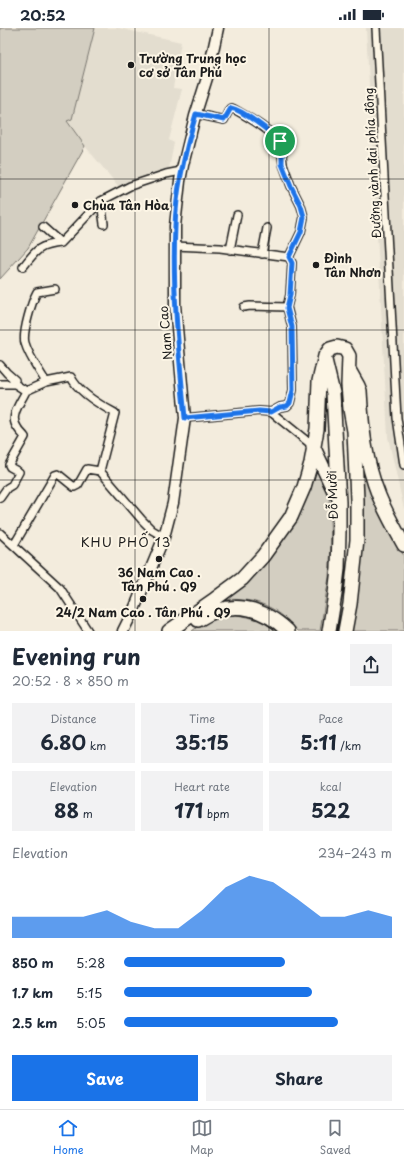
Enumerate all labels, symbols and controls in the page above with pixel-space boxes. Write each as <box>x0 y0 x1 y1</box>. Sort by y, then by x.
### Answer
text: 20:52 <box>20 3 65 26</box>
place label: Trường Trung học cơ sở Tân Phú <box>139 49 247 81</box>
marker: Trường Trung học cơ sở Tân Phú <box>126 60 136 70</box>
street label: Đường vành đai phía đông <box>359 87 385 239</box>
pin <box>263 124 297 158</box>
icon: arrive <box>269 130 291 152</box>
place label: Chùa Tân Hòa <box>83 196 170 214</box>
marker: Chùa Tân Hòa <box>70 200 80 210</box>
place label: Đình Tân Nhơn <box>324 249 381 281</box>
marker: Đình Tân Nhơn <box>311 260 321 270</box>
street label: Nam Cao <box>154 305 176 361</box>
street label: Đỗ Mười <box>322 470 342 520</box>
district label: KHU PHỐ 13 <box>81 531 171 551</box>
marker: 36 Nam Cao . Tân Phú . Q9 <box>154 554 164 564</box>
place label: 36 Nam Cao . Tân Phú . Q9 <box>117 563 201 595</box>
marker: 24/2 Nam Cao . Tân Phú . Q9 <box>138 594 148 604</box>
place label: 24/2 Nam Cao . Tân Phú . Q9 <box>56 603 230 621</box>
text: Evening run <box>12 639 141 672</box>
button: share <box>350 644 392 686</box>
text: 20:52 · 8 × 850 m <box>12 671 129 690</box>
text: Distance <box>50 710 96 727</box>
text: Time <box>189 710 215 727</box>
text: Pace <box>318 710 343 727</box>
text: 6.80 <box>40 727 86 757</box>
text: 35:15 <box>175 727 229 757</box>
text: 5:11 <box>300 727 337 757</box>
text: km <box>86 737 106 754</box>
text: /km <box>337 737 361 754</box>
text: Elevation <box>50 778 97 795</box>
text: Heart rate <box>174 778 230 795</box>
text: kcal <box>320 778 342 795</box>
text: 88 <box>54 795 79 825</box>
text: 171 <box>174 795 203 825</box>
text: 522 <box>311 795 350 825</box>
text: m <box>79 805 93 822</box>
text: bpm <box>203 805 230 822</box>
text: Elevation <box>12 843 68 862</box>
text: 234–243 m <box>318 843 392 862</box>
text: 850 m <box>12 953 54 972</box>
text: 5:28 <box>76 953 105 972</box>
text: 1.7 km <box>12 983 53 1002</box>
text: 5:15 <box>76 983 102 1002</box>
text: 2.5 km <box>12 1013 57 1032</box>
text: 5:05 <box>76 1013 106 1032</box>
button: Save <box>12 1055 198 1101</box>
button: Share <box>206 1055 392 1101</box>
tab: Home <box>53 1117 84 1158</box>
tab: Map <box>190 1117 213 1158</box>
tab: Saved <box>320 1117 351 1158</box>

